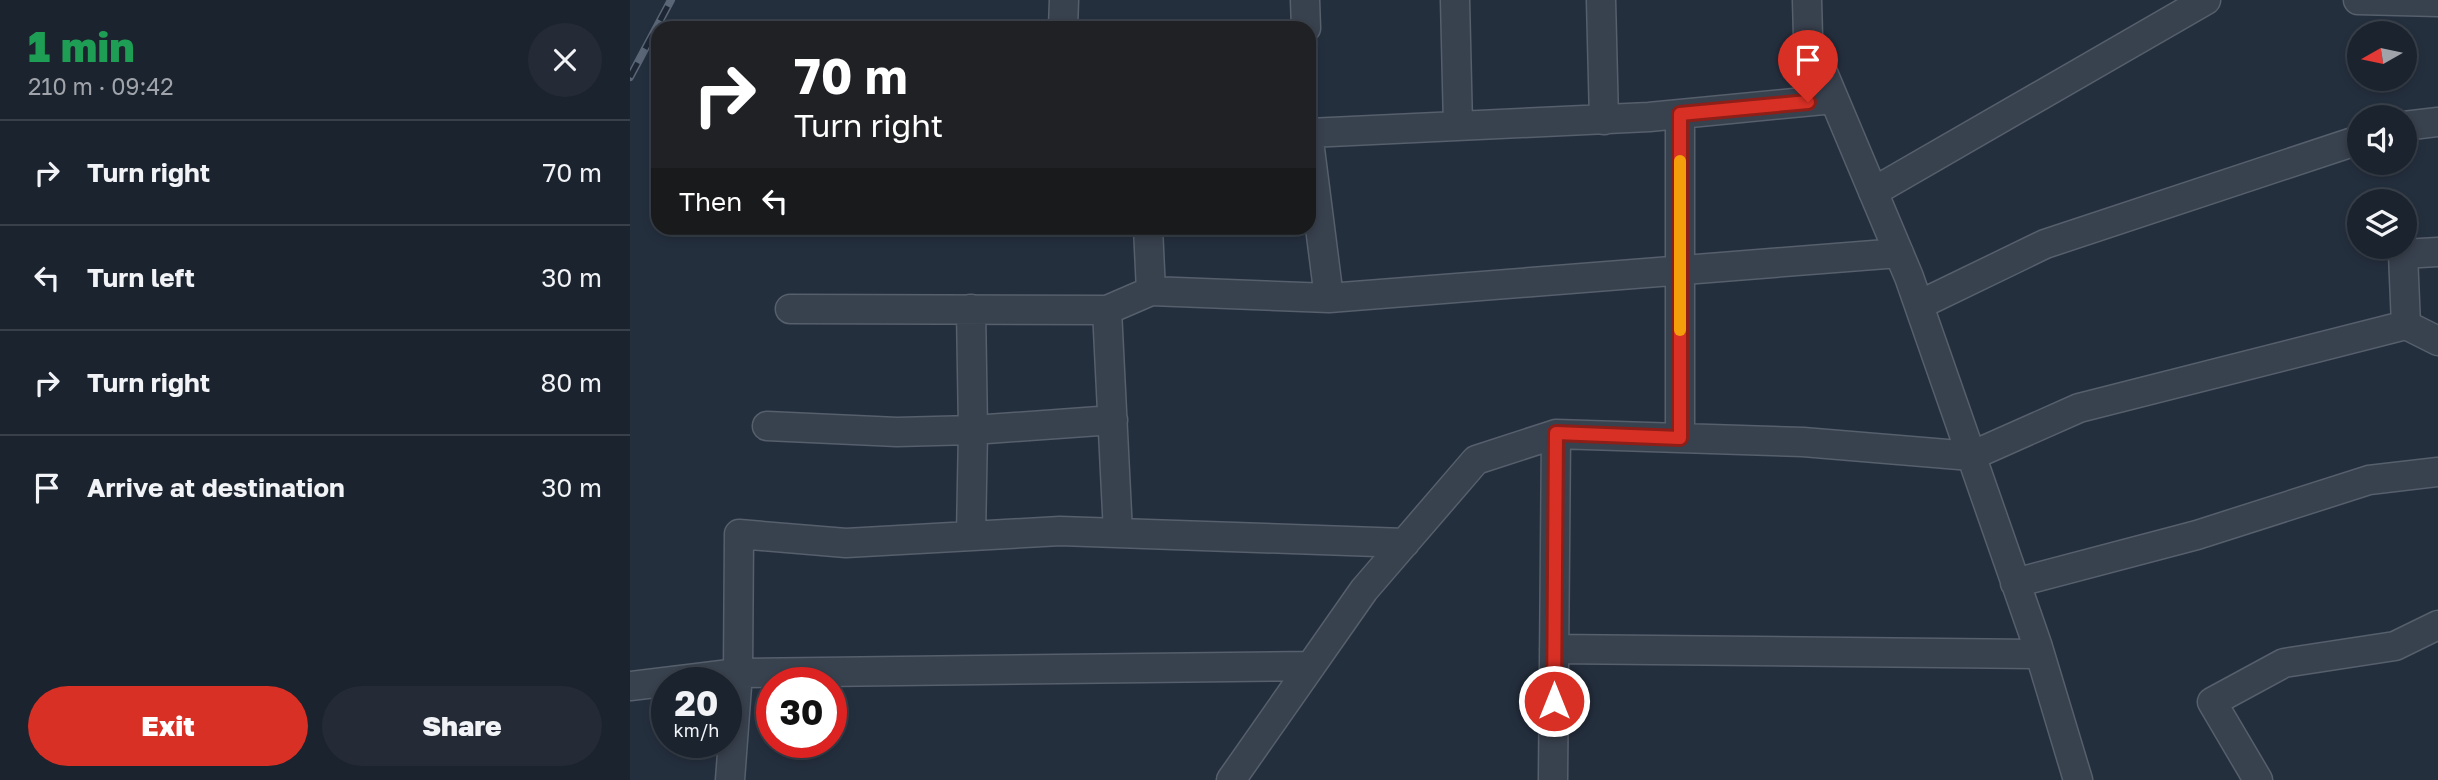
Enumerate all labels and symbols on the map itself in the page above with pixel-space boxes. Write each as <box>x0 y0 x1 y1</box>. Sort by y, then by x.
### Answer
north arrow <box>2347 21 2417 91</box>
pin <box>1778 30 1838 102</box>
position arrow <box>1517 664 1591 738</box>
speed limit sign: 30 <box>756 667 847 758</box>

